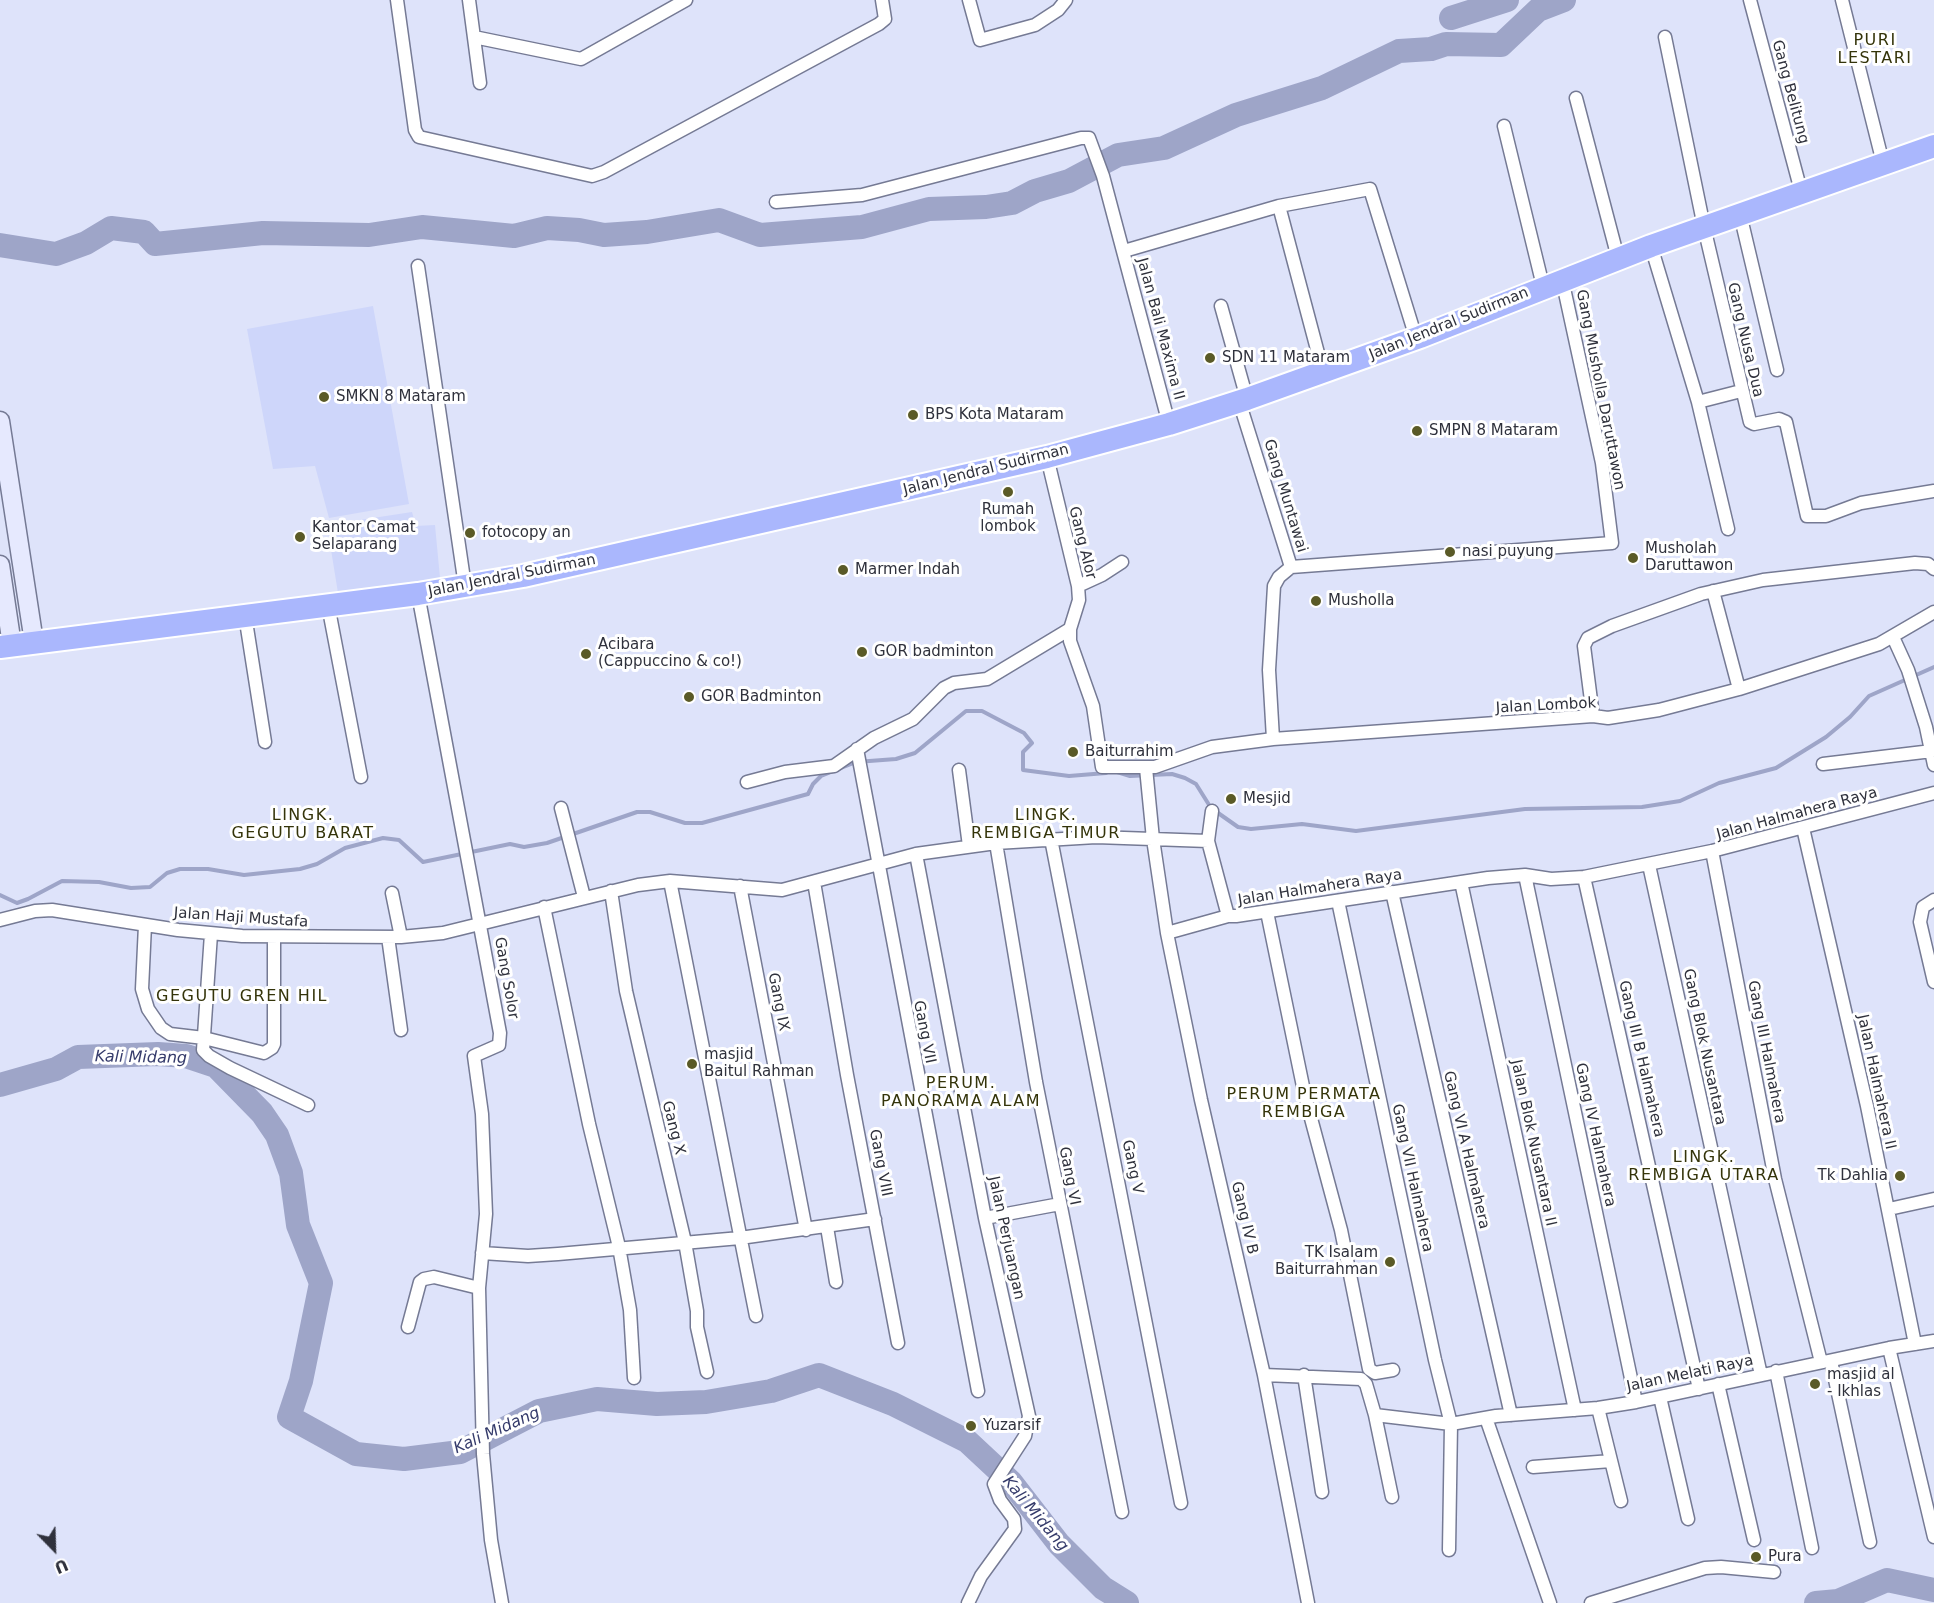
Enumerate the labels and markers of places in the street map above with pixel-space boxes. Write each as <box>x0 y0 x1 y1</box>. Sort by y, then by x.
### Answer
place label: SDN 11 Mataram <box>1222 349 1350 367</box>
marker: SDN 11 Mataram <box>1203 351 1217 365</box>
place label: SMKN 8 Mataram <box>336 388 466 406</box>
marker: SMKN 8 Mataram <box>317 390 331 404</box>
place label: BPS Kota Mataram <box>925 406 1064 424</box>
marker: BPS Kota Mataram <box>906 408 920 422</box>
place label: SMPN 8 Mataram <box>1429 422 1558 440</box>
marker: SMPN 8 Mataram <box>1410 424 1424 438</box>
marker: Rumah lombok <box>1001 485 1015 499</box>
place label: Rumah lombok <box>980 501 1036 536</box>
place label: Kantor Camat Selaparang <box>312 519 416 554</box>
place label: fotocopy an <box>482 524 571 542</box>
marker: fotocopy an <box>463 526 477 540</box>
marker: Kantor Camat Selaparang <box>293 530 307 544</box>
place label: Musholah Daruttawon <box>1645 540 1733 575</box>
place label: nasi puyung <box>1462 543 1554 561</box>
marker: nasi puyung <box>1443 545 1457 559</box>
marker: Musholah Daruttawon <box>1626 551 1640 565</box>
place label: Marmer Indah <box>855 561 960 579</box>
marker: Marmer Indah <box>836 563 850 577</box>
place label: Musholla <box>1328 592 1394 610</box>
marker: Musholla <box>1309 594 1323 608</box>
place label: Acibara (Cappuccino & co!) <box>598 636 742 671</box>
place label: GOR badminton <box>874 643 994 661</box>
marker: GOR badminton <box>855 645 869 659</box>
marker: Acibara (Cappuccino & co!) <box>579 647 593 661</box>
place label: GOR Badminton <box>701 688 821 706</box>
marker: GOR Badminton <box>682 690 696 704</box>
place label: Baiturrahim <box>1085 743 1174 761</box>
marker: Baiturrahim <box>1066 745 1080 759</box>
place label: Mesjid <box>1243 790 1291 808</box>
marker: Mesjid <box>1224 792 1238 806</box>
place label: masjid Baitul Rahman <box>704 1046 814 1081</box>
marker: masjid Baitul Rahman <box>685 1057 699 1071</box>
place label: Tk Dahlia <box>1818 1167 1888 1185</box>
marker: Tk Dahlia <box>1893 1169 1907 1183</box>
place label: TK Isalam Baiturrahman <box>1275 1244 1378 1279</box>
marker: TK Isalam Baiturrahman <box>1383 1255 1397 1269</box>
place label: masjid al - Ikhlas <box>1827 1366 1895 1401</box>
marker: masjid al - Ikhlas <box>1808 1377 1822 1391</box>
place label: Yuzarsif <box>983 1417 1040 1435</box>
marker: Yuzarsif <box>964 1419 978 1433</box>
place label: Pura <box>1768 1548 1802 1566</box>
marker: Pura <box>1749 1550 1763 1564</box>

